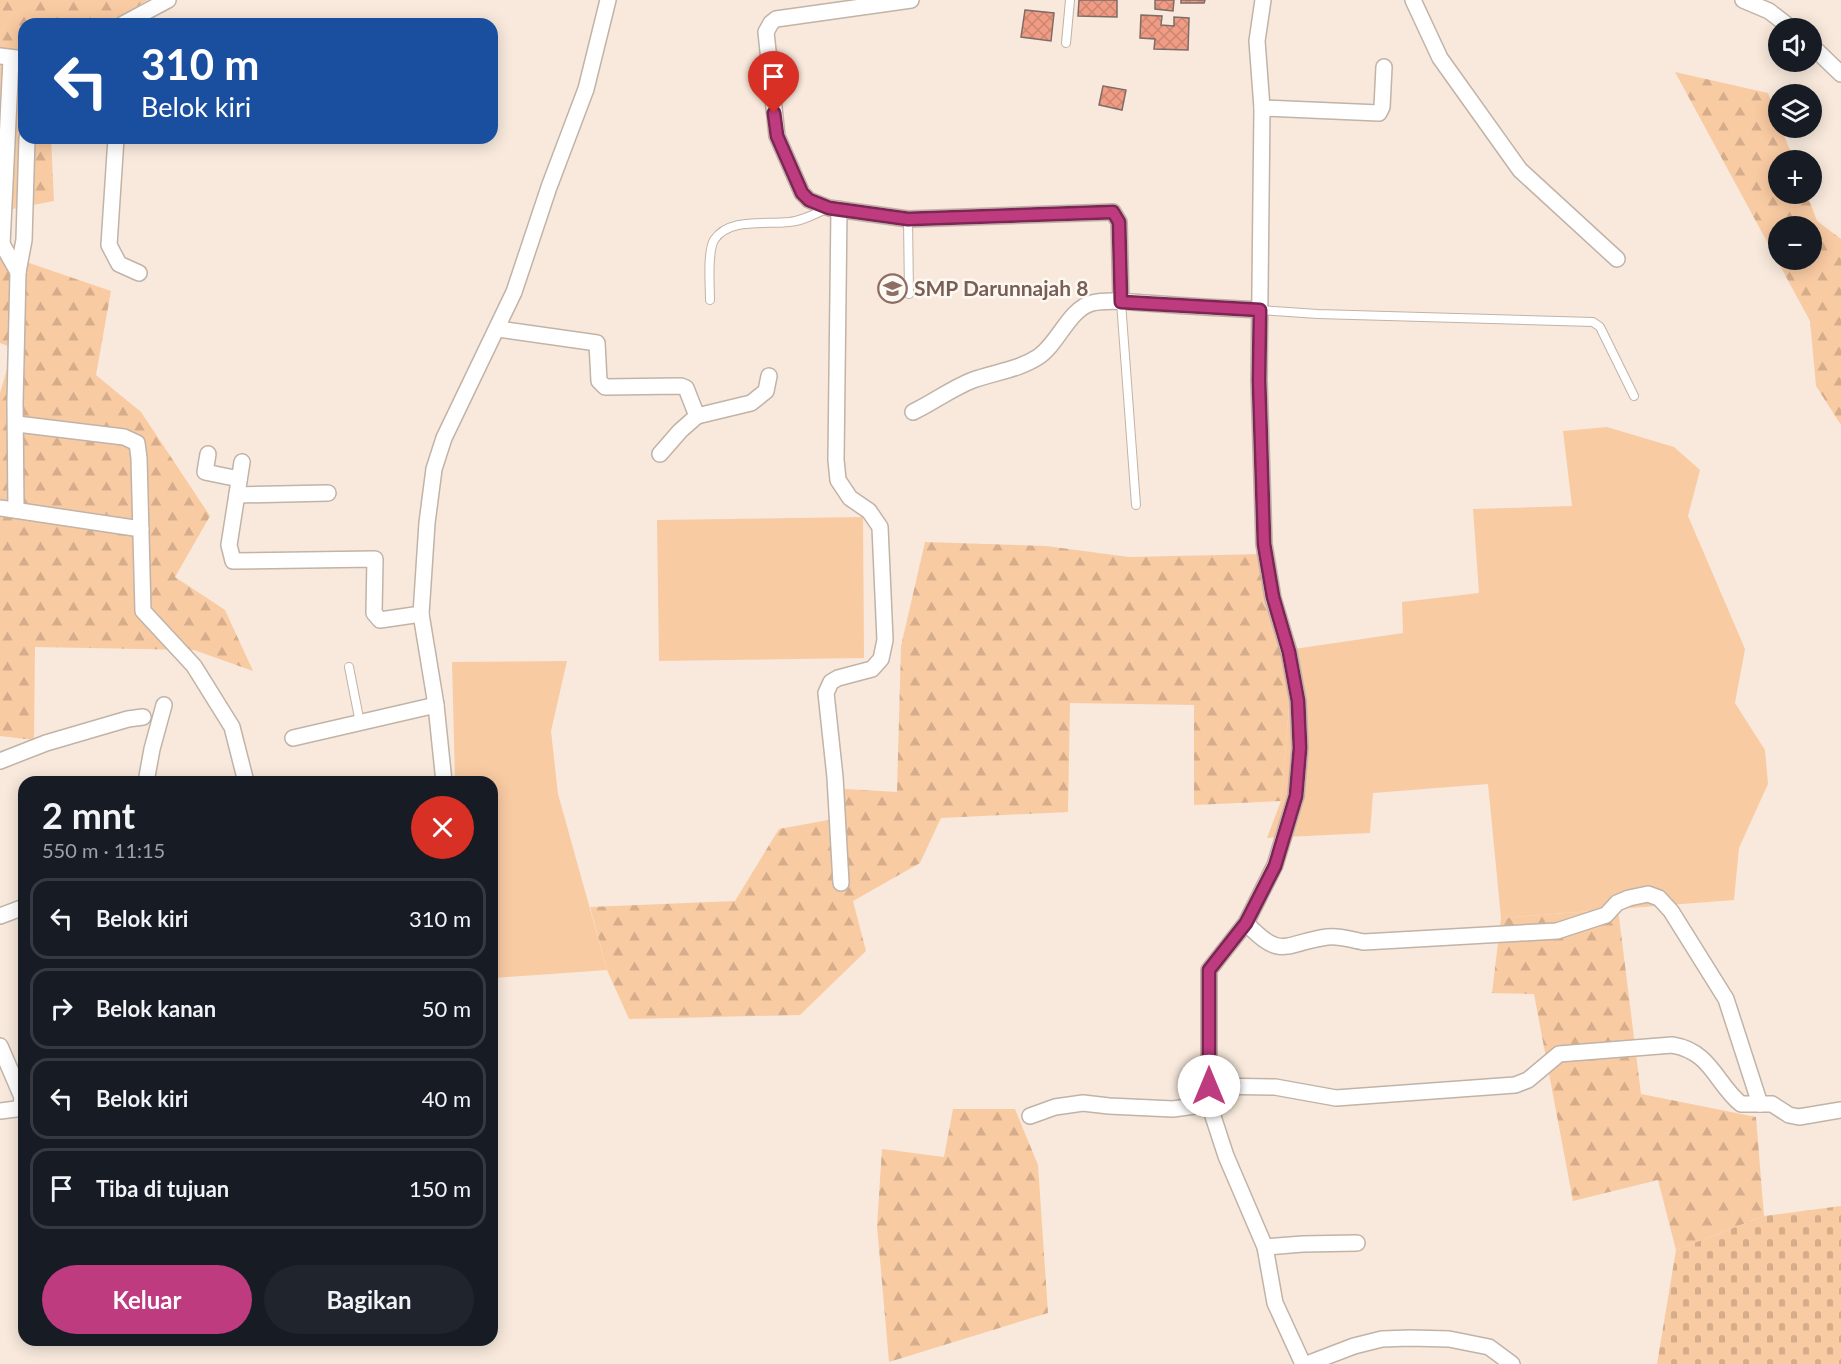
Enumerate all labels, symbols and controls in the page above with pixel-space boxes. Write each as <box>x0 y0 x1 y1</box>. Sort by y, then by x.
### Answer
map controls <box>1768 18 1822 270</box>
button: sound <box>1768 18 1822 72</box>
text: 310 m <box>141 39 259 89</box>
icon: left <box>42 42 120 120</box>
pin <box>748 51 799 113</box>
icon: arrive <box>757 60 790 93</box>
button: layers <box>1768 84 1822 138</box>
text: Belok kiri <box>141 90 251 123</box>
button: + <box>1768 150 1822 204</box>
button: − <box>1768 216 1822 270</box>
school or university icon: SMP Darunnajah 8 <box>877 273 909 305</box>
place label: SMP Darunnajah 8 <box>914 275 1088 300</box>
text: 2 mnt <box>42 793 135 837</box>
button: close <box>411 796 474 859</box>
text: 550 m · 11:15 <box>42 838 165 862</box>
icon: left <box>45 902 78 935</box>
text: Belok kiri <box>96 905 188 932</box>
text: 310 m <box>409 905 471 932</box>
icon: right <box>45 992 78 1025</box>
text: Belok kanan <box>96 995 216 1022</box>
text: 50 m <box>422 995 471 1022</box>
position arrow <box>1177 1054 1241 1118</box>
icon: left <box>45 1082 78 1115</box>
text: Belok kiri <box>96 1085 188 1112</box>
text: 40 m <box>422 1085 471 1112</box>
icon: arrive <box>45 1172 78 1205</box>
text: Tiba di tujuan <box>96 1175 229 1202</box>
text: 150 m <box>409 1175 471 1202</box>
button: Keluar <box>42 1265 252 1334</box>
button: Bagikan <box>264 1265 474 1334</box>

